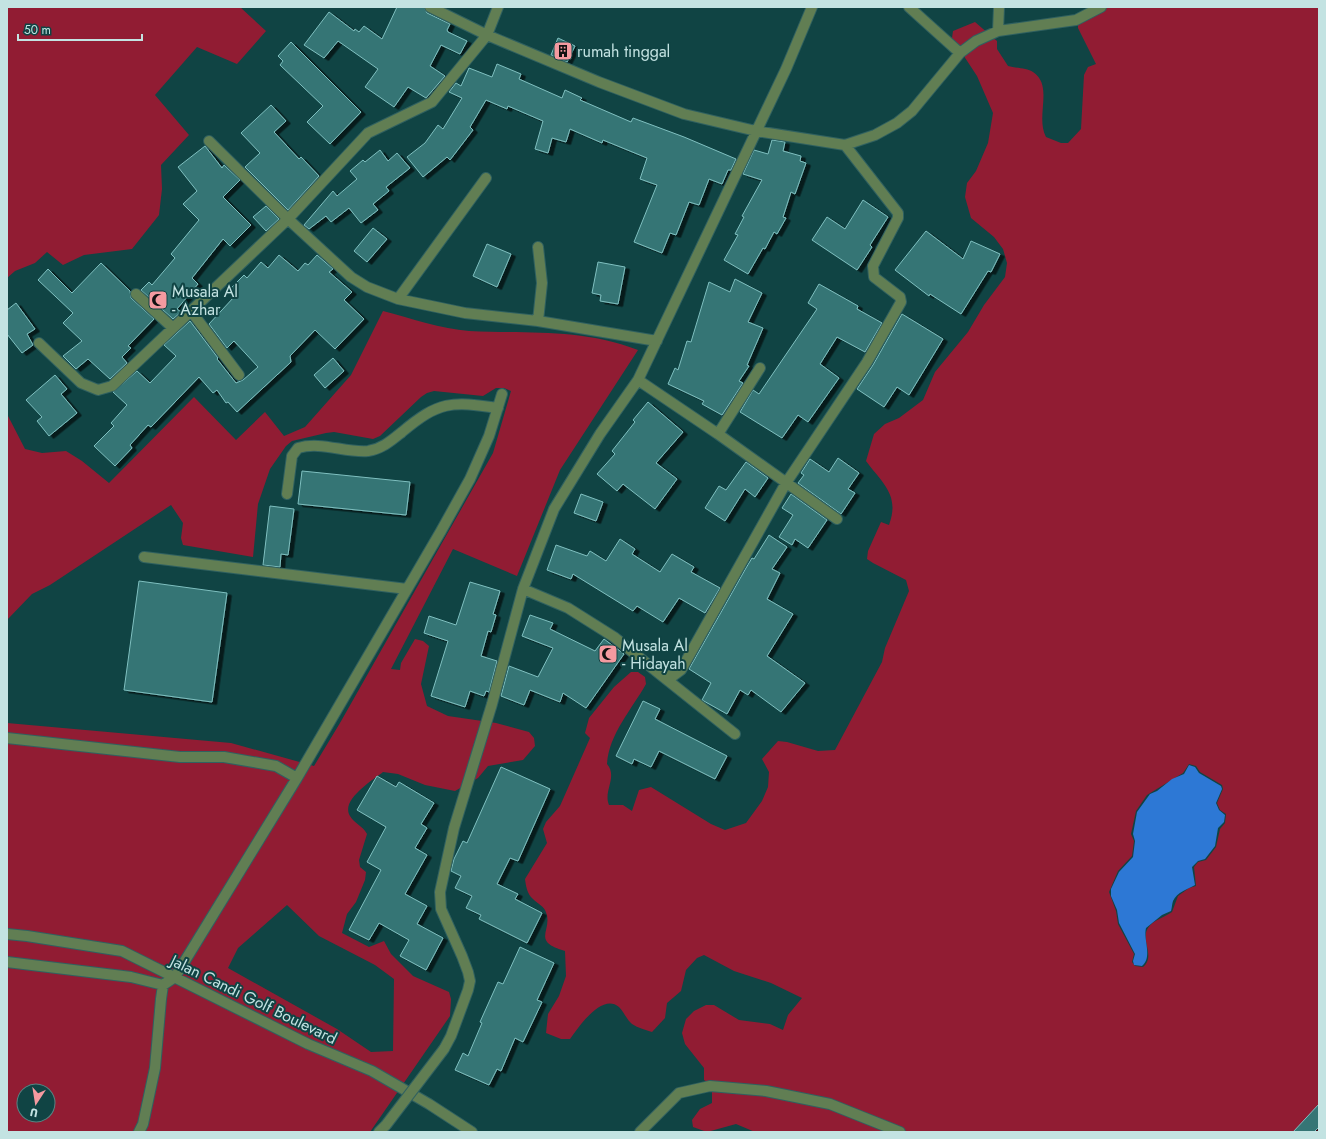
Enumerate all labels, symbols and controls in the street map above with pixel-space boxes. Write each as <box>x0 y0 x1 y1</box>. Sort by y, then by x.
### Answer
scale bar <box>18 16 142 42</box>
text: 50 m <box>24 21 51 39</box>
building icon: rumah tinggal <box>552 40 574 62</box>
place label: rumah tinggal <box>577 40 670 63</box>
place label: Musala Al - Azhar <box>172 280 238 321</box>
mosque icon: Musala Al - Azhar <box>147 289 169 311</box>
place label: Musala Al - Hidayah <box>622 634 688 675</box>
mosque icon: Musala Al - Hidayah <box>597 643 619 665</box>
street label: Jalan Candi Golf Boulevard <box>165 948 341 1050</box>
north arrow <box>16 1083 56 1123</box>
text: U <box>28 1104 39 1121</box>

